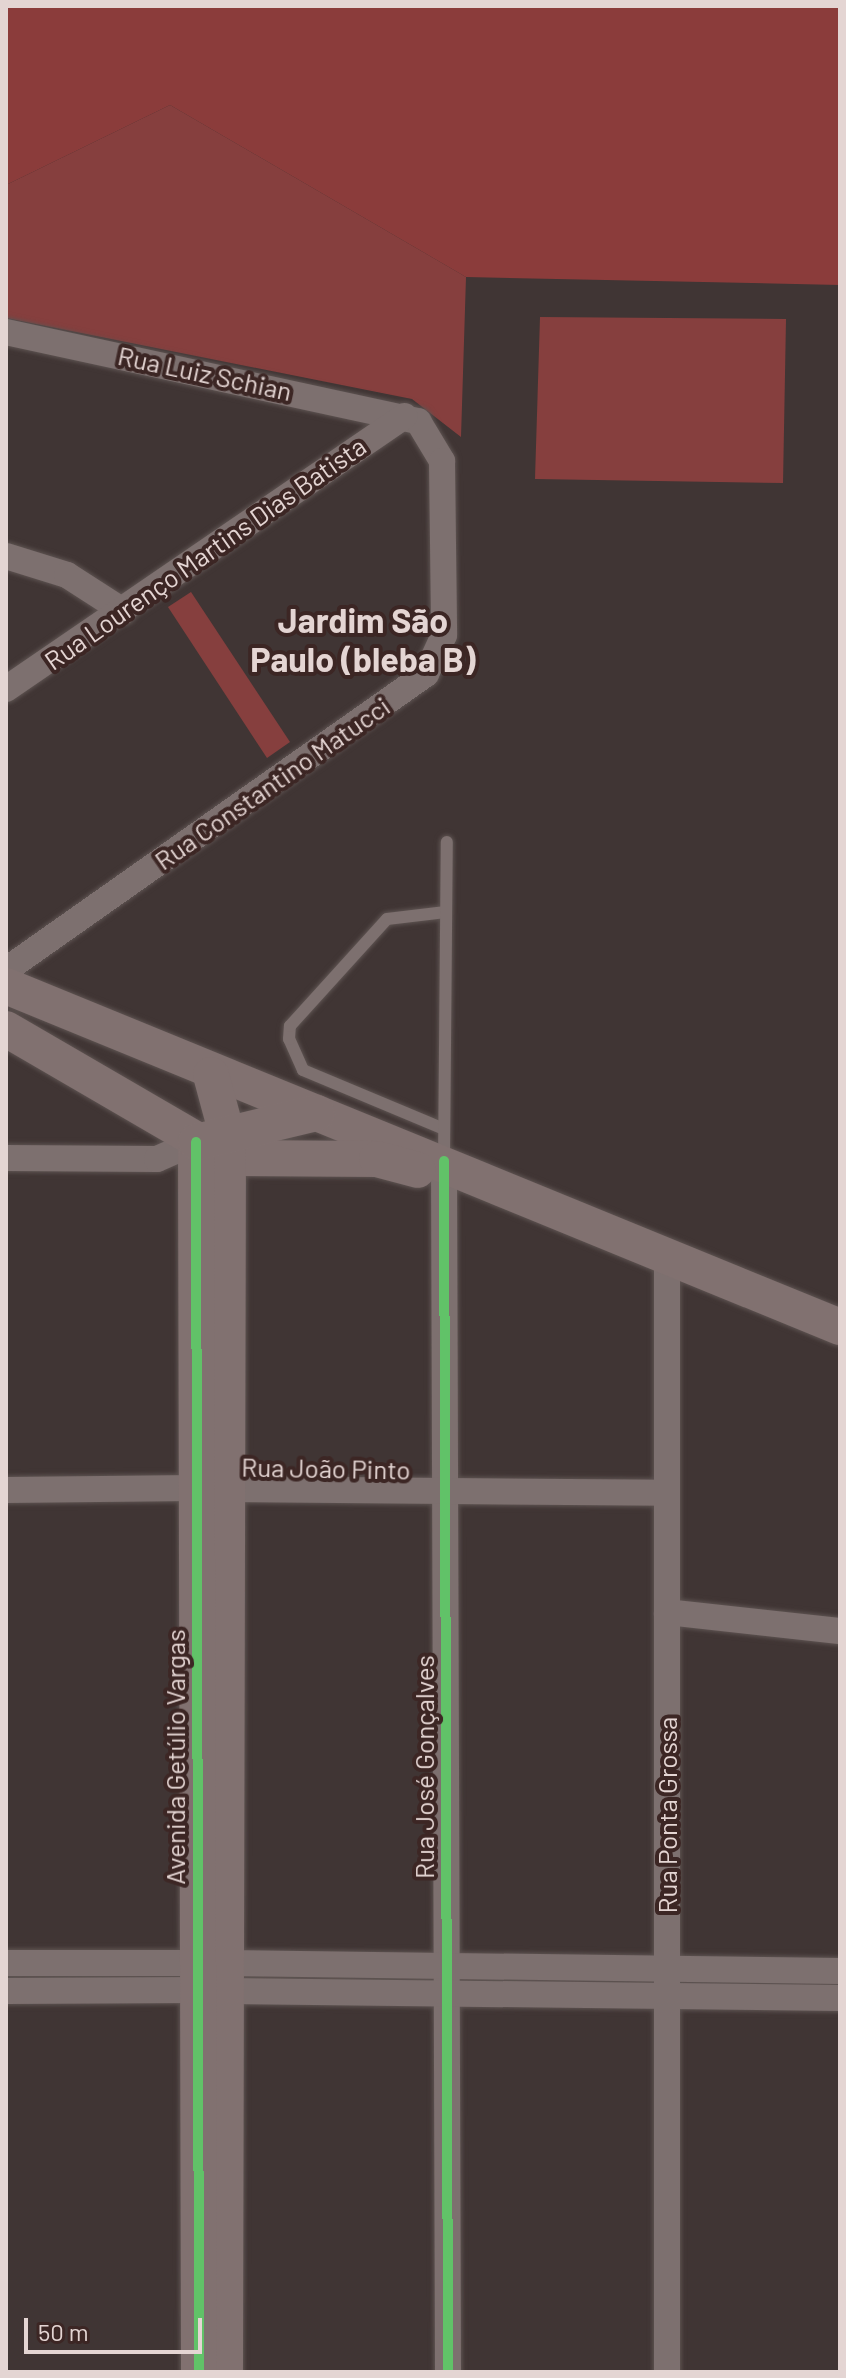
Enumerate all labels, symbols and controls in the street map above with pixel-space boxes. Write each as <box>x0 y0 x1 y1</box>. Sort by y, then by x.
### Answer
street label: Rua Luiz Schian <box>115 339 295 407</box>
street label: Rua Lourenço Martins Dias Batista <box>38 430 372 676</box>
district label: Jardim São Paulo (bleba B) <box>250 599 476 678</box>
street label: Rua Constantino Matucci <box>149 690 395 876</box>
street label: Rua João Pinto <box>241 1451 411 1485</box>
street label: Avenida Getúlio Vargas <box>159 1629 191 1885</box>
street label: Rua José Gonçalves <box>408 1655 440 1879</box>
street label: Rua Ponta Grossa <box>651 1717 683 1913</box>
scale bar <box>28 2302 206 2352</box>
text: 50 m <box>38 2317 89 2346</box>

